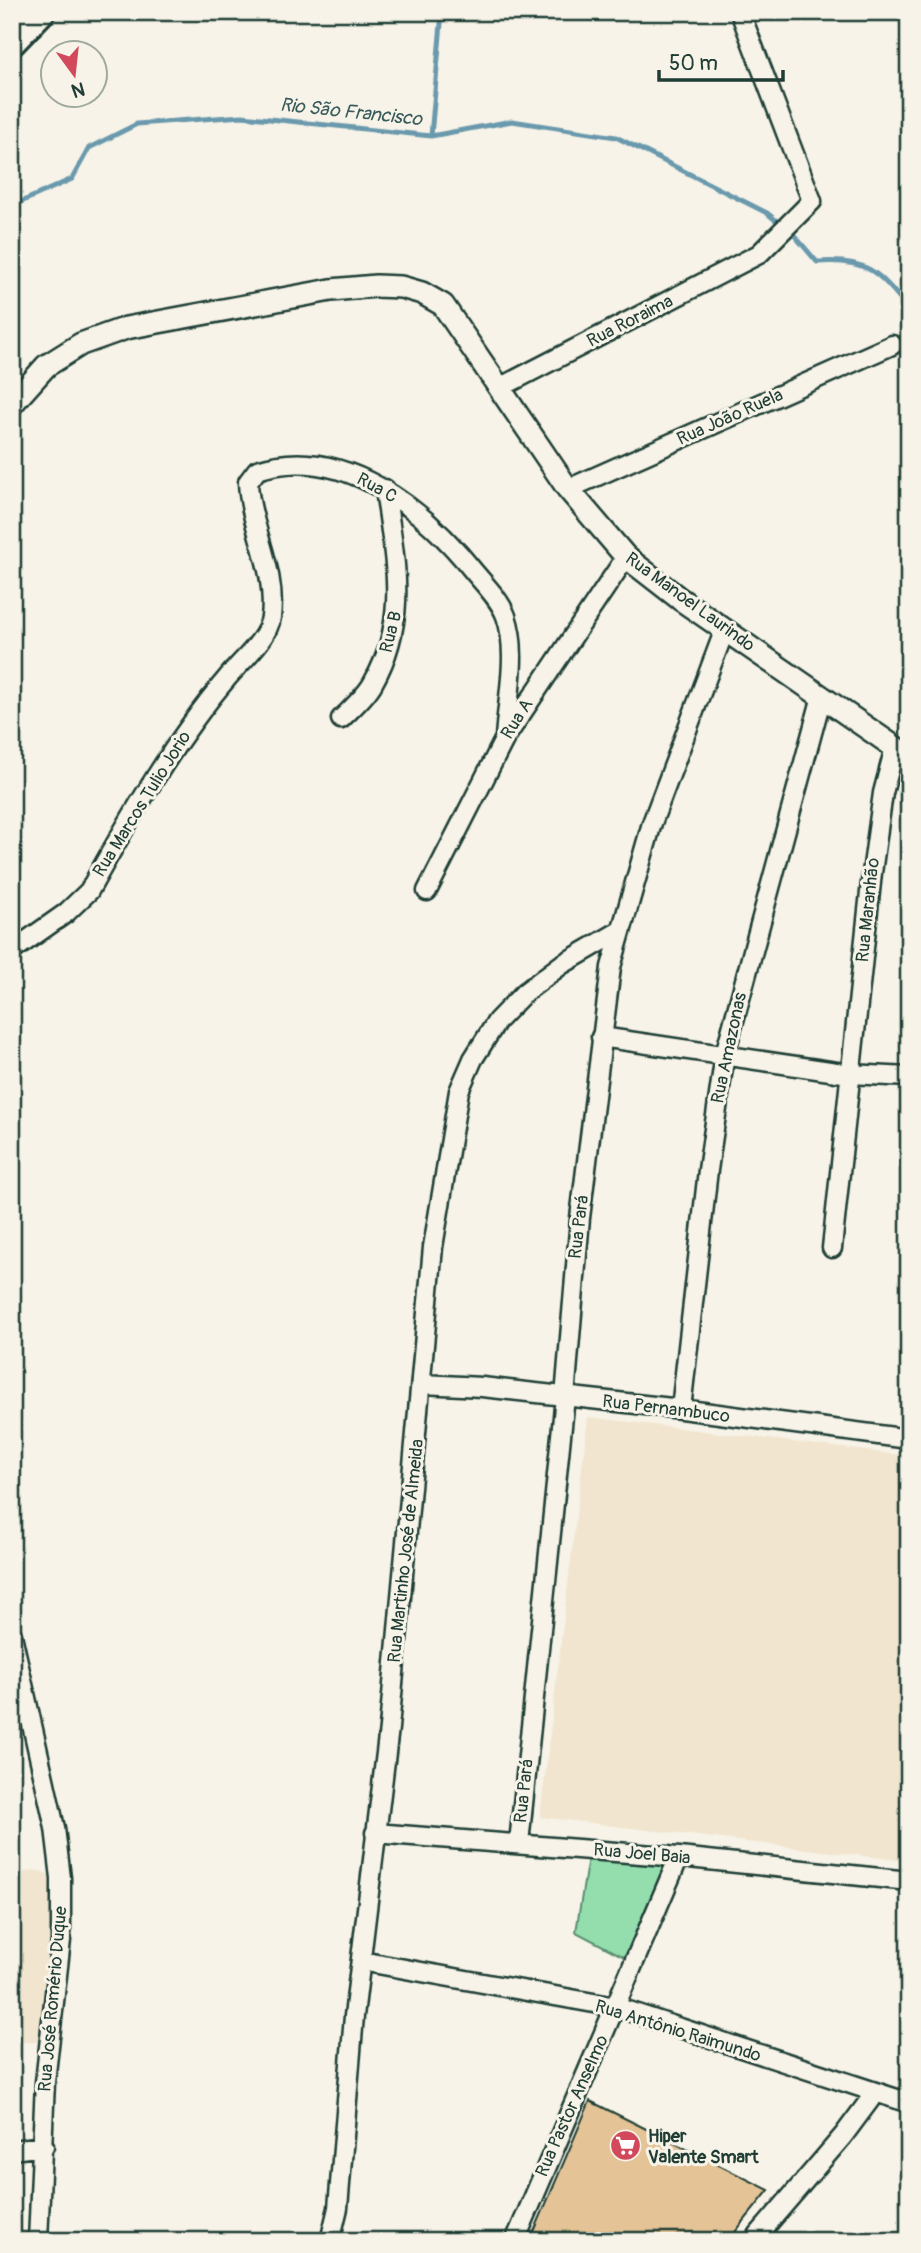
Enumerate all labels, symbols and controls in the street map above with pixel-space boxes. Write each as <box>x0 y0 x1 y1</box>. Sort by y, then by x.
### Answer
north arrow <box>38 38 108 108</box>
scale bar <box>659 38 783 82</box>
text: 50 m <box>669 50 718 77</box>
text: N <box>69 76 87 103</box>
water label: Rio São Francisco <box>279 93 425 132</box>
street label: Rua Roraima <box>583 289 677 353</box>
street label: Rua João Ruela <box>673 383 787 451</box>
street label: Rua C <box>353 468 401 508</box>
street label: Rua Manoel Laurindo <box>621 547 760 657</box>
street label: Rua B <box>375 609 407 655</box>
street label: Rua A <box>496 694 538 744</box>
street label: Rua Marcos Tulio Jorio <box>88 727 196 881</box>
street label: Rua Maranhão <box>851 856 885 963</box>
street label: Rua Amazonas <box>706 990 752 1106</box>
street label: Rua Pará <box>564 1194 594 1260</box>
street label: Rua Pernambuco <box>601 1390 731 1428</box>
street label: Rua Martinho José de Almeida <box>383 1438 429 1664</box>
street label: Rua Pará <box>509 1758 539 1824</box>
street label: Rua Joel Baia <box>593 1838 691 1870</box>
street label: Rua José Romério Duque <box>33 1905 73 2093</box>
street label: Rua Antônio Raimundo <box>592 1995 764 2067</box>
street label: Rua Pastor Anselmo <box>530 2031 614 2181</box>
place label: Hiper Valente Smart <box>648 2125 759 2169</box>
supermarket icon: Hiper Valente Smart <box>608 2129 642 2163</box>

